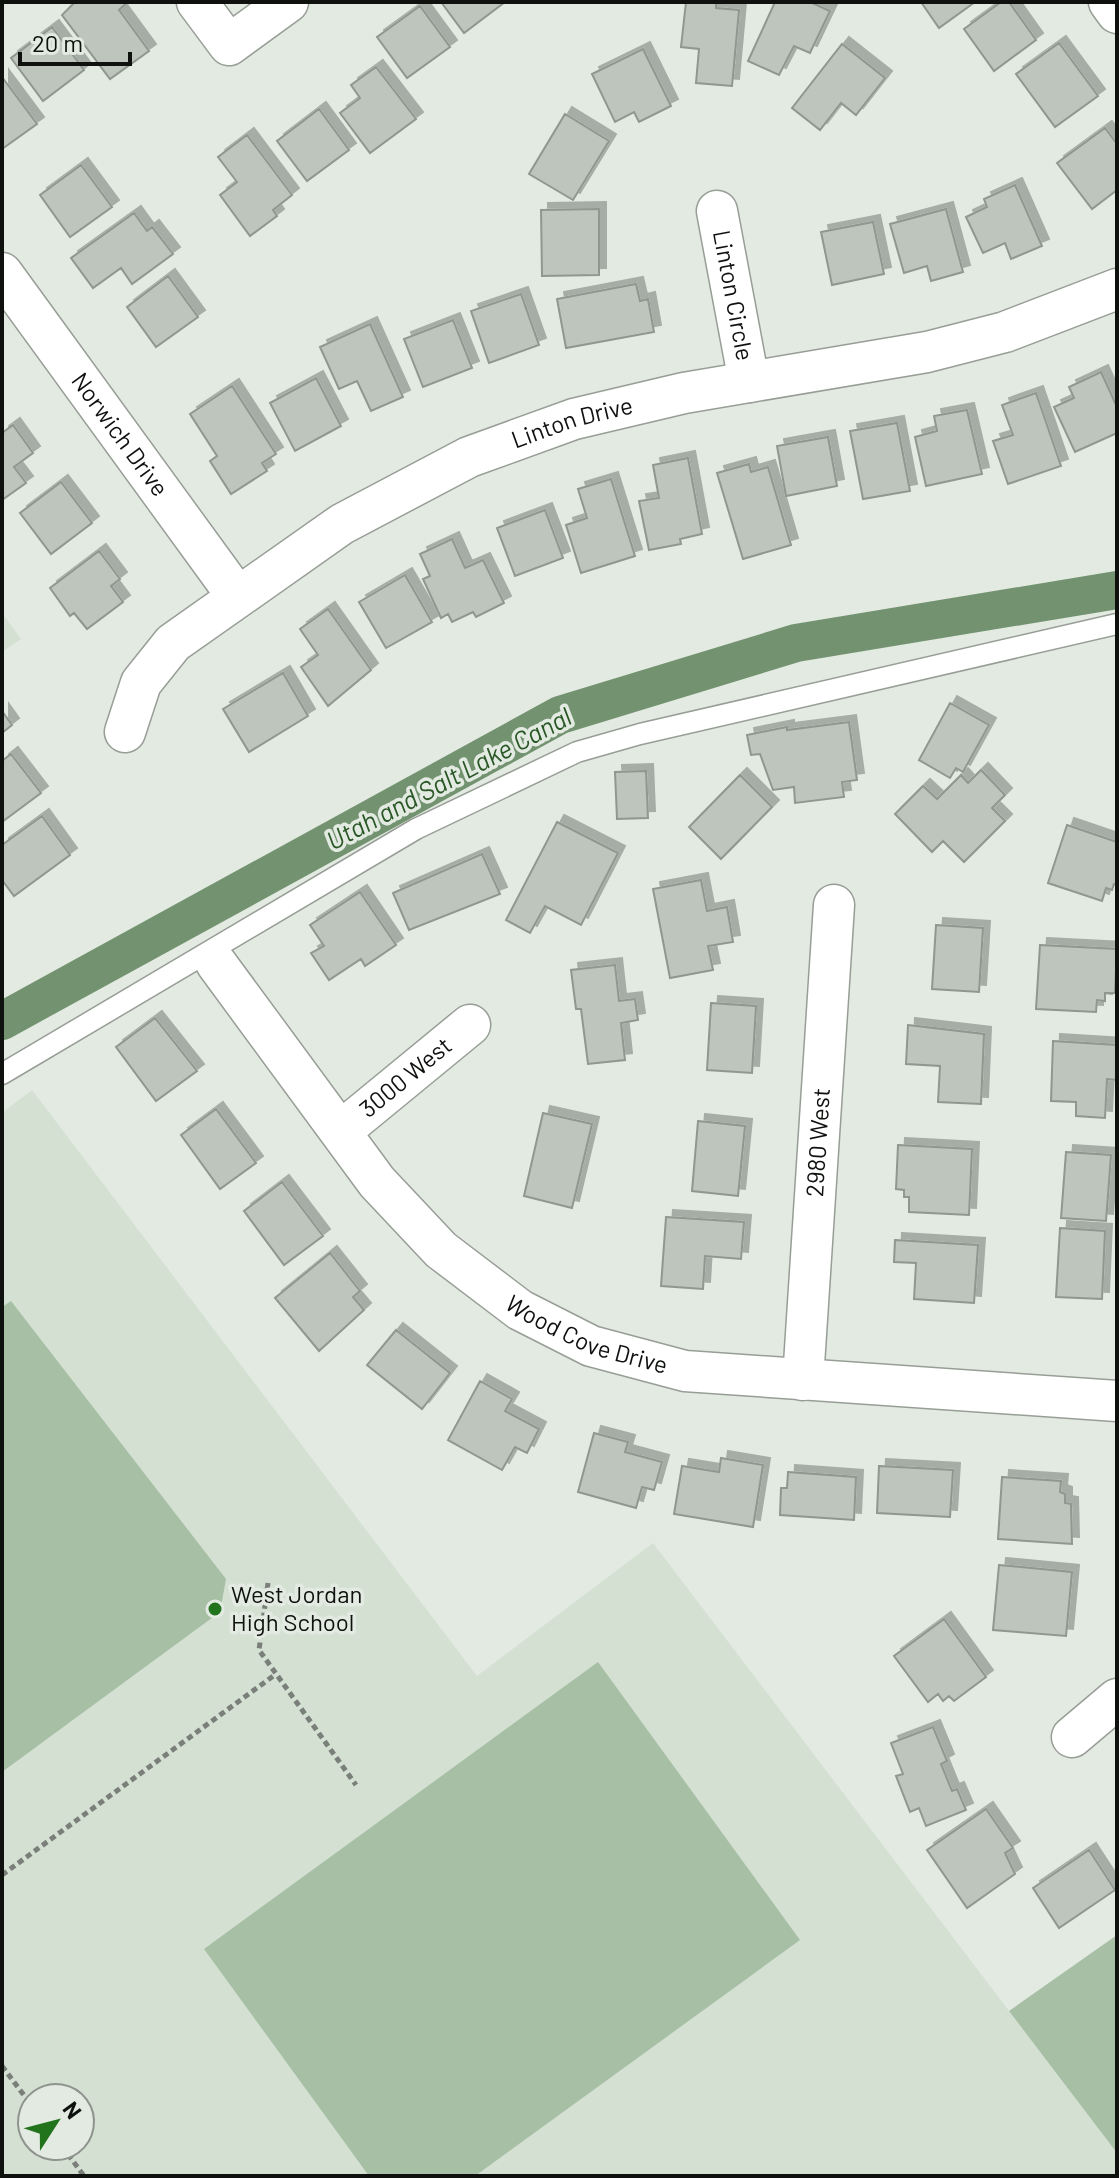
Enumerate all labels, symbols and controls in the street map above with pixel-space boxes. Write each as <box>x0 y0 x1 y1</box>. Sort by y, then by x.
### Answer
scale bar <box>20 16 130 66</box>
text: 20 m <box>32 28 83 57</box>
street label: Linton Circle <box>708 228 761 363</box>
street label: Norwich Drive <box>66 366 176 501</box>
street label: Linton Drive <box>507 390 635 453</box>
water label: Utah and Salt Lake Canal <box>321 700 576 855</box>
street label: 3000 West <box>353 1030 457 1123</box>
street label: 2980 West <box>799 1087 835 1198</box>
street label: Wood Cove Drive <box>500 1288 671 1379</box>
place label: West Jordan High School <box>231 1579 362 1636</box>
marker: West Jordan High School <box>206 1600 224 1618</box>
north arrow <box>16 2082 96 2162</box>
text: N <box>58 2096 88 2123</box>

